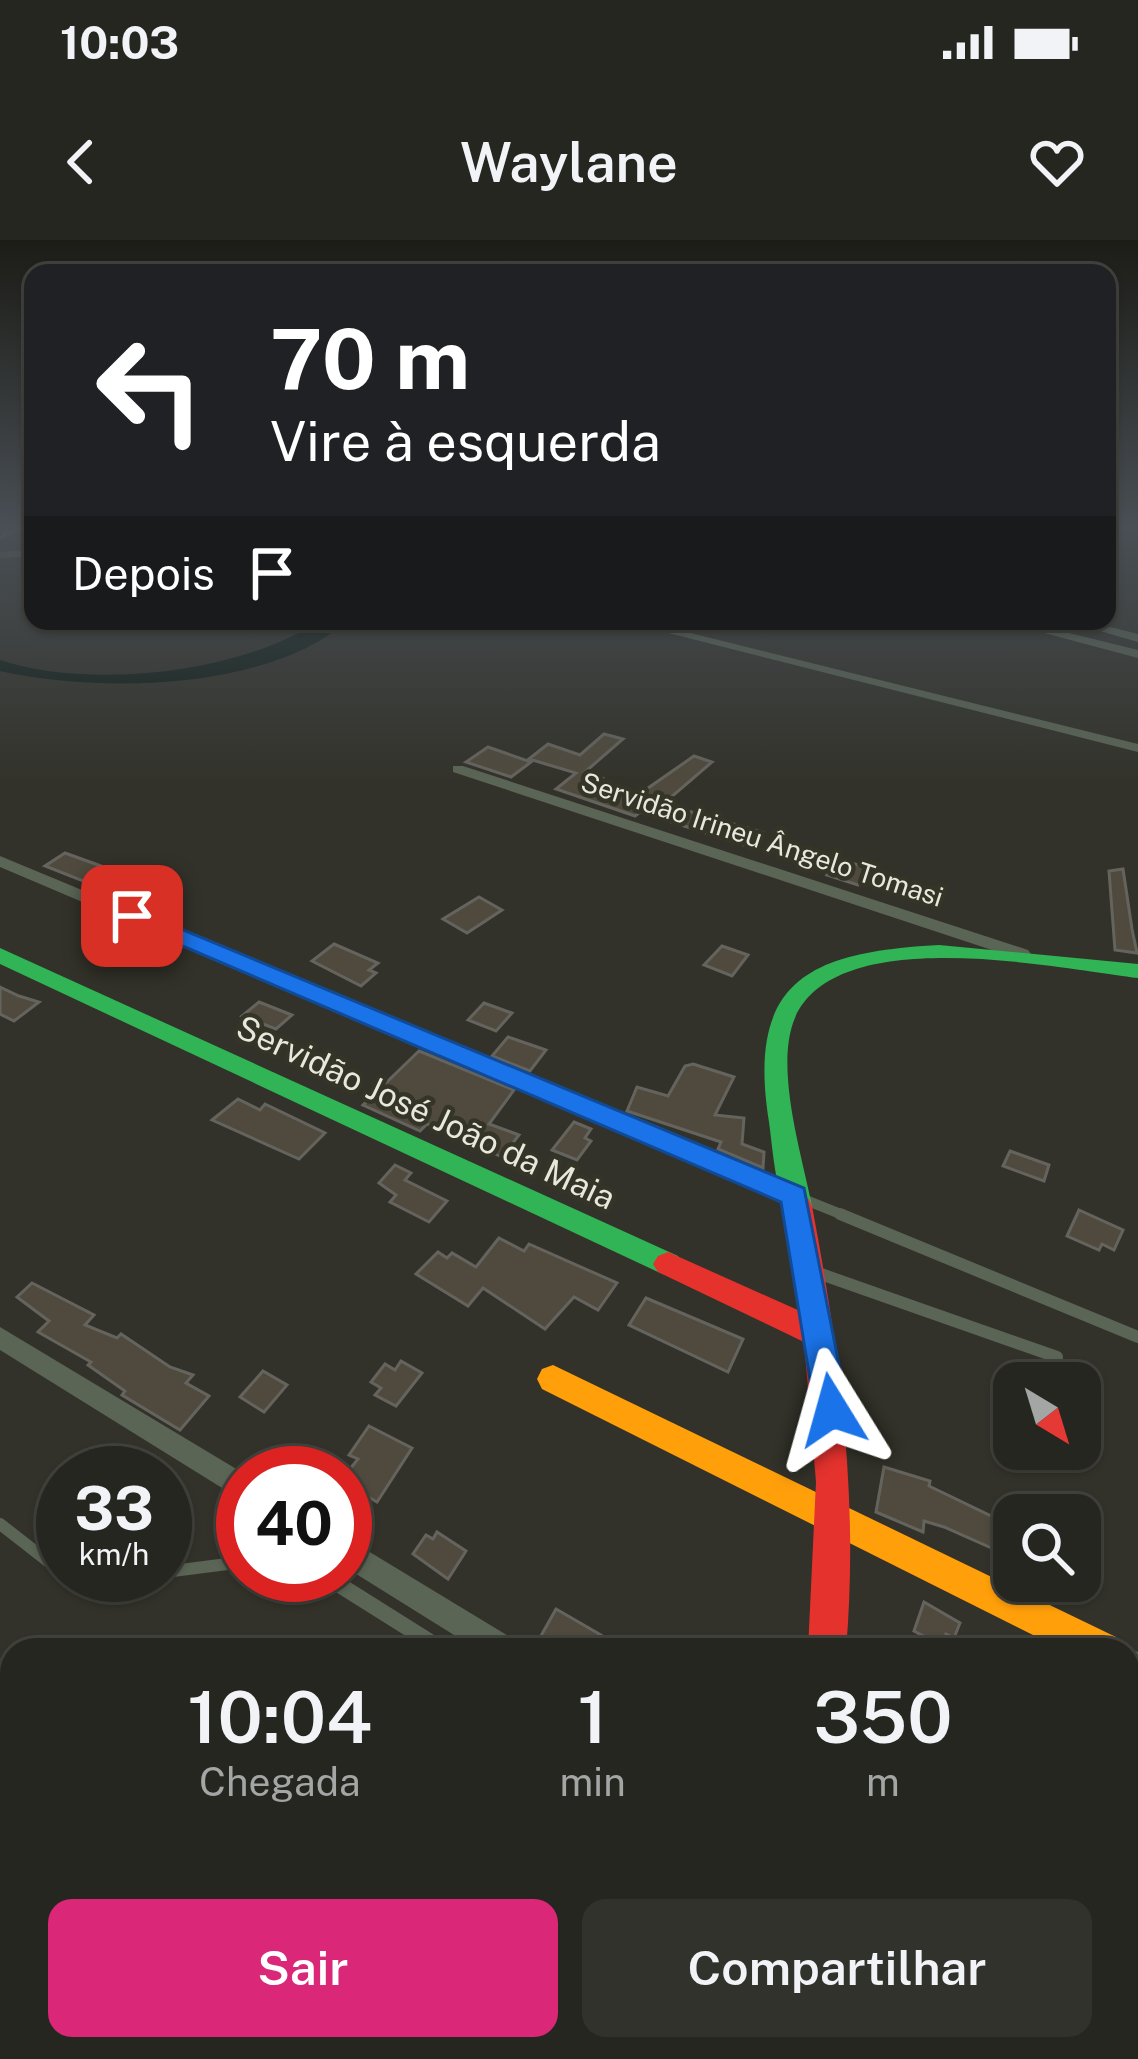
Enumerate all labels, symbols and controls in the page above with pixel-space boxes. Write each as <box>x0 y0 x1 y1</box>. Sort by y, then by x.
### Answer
text: 10:03 <box>60 16 179 69</box>
icon: back <box>48 129 114 195</box>
icon: heart <box>1024 129 1090 195</box>
text: Waylane <box>460 131 678 194</box>
text: 70 m <box>270 309 470 408</box>
icon: left <box>72 312 228 468</box>
text: Vire à esquerda <box>270 410 661 473</box>
icon: arrive <box>239 540 305 606</box>
text: Depois <box>72 547 215 600</box>
street label: Servidão Irineu Ângelo Tomasi <box>577 765 947 913</box>
pin <box>81 865 183 967</box>
icon: arrive <box>99 883 165 949</box>
street label: Servidão José João da Maia <box>231 1007 621 1217</box>
position arrow <box>769 1347 895 1473</box>
north arrow <box>993 1362 1101 1470</box>
map controls <box>993 1362 1101 1602</box>
speed limit sign: 40 <box>216 1446 372 1602</box>
text: 33 <box>74 1473 154 1544</box>
button: search <box>993 1494 1101 1602</box>
text: km/h <box>79 1536 149 1572</box>
text: 10:04 <box>187 1675 372 1759</box>
text: 1 <box>578 1675 608 1759</box>
text: 350 <box>813 1675 953 1759</box>
text: Chegada <box>199 1759 361 1805</box>
text: min <box>560 1759 626 1805</box>
text: m <box>866 1759 900 1805</box>
button: Sair <box>48 1899 558 2037</box>
button: Compartilhar <box>582 1899 1092 2037</box>

